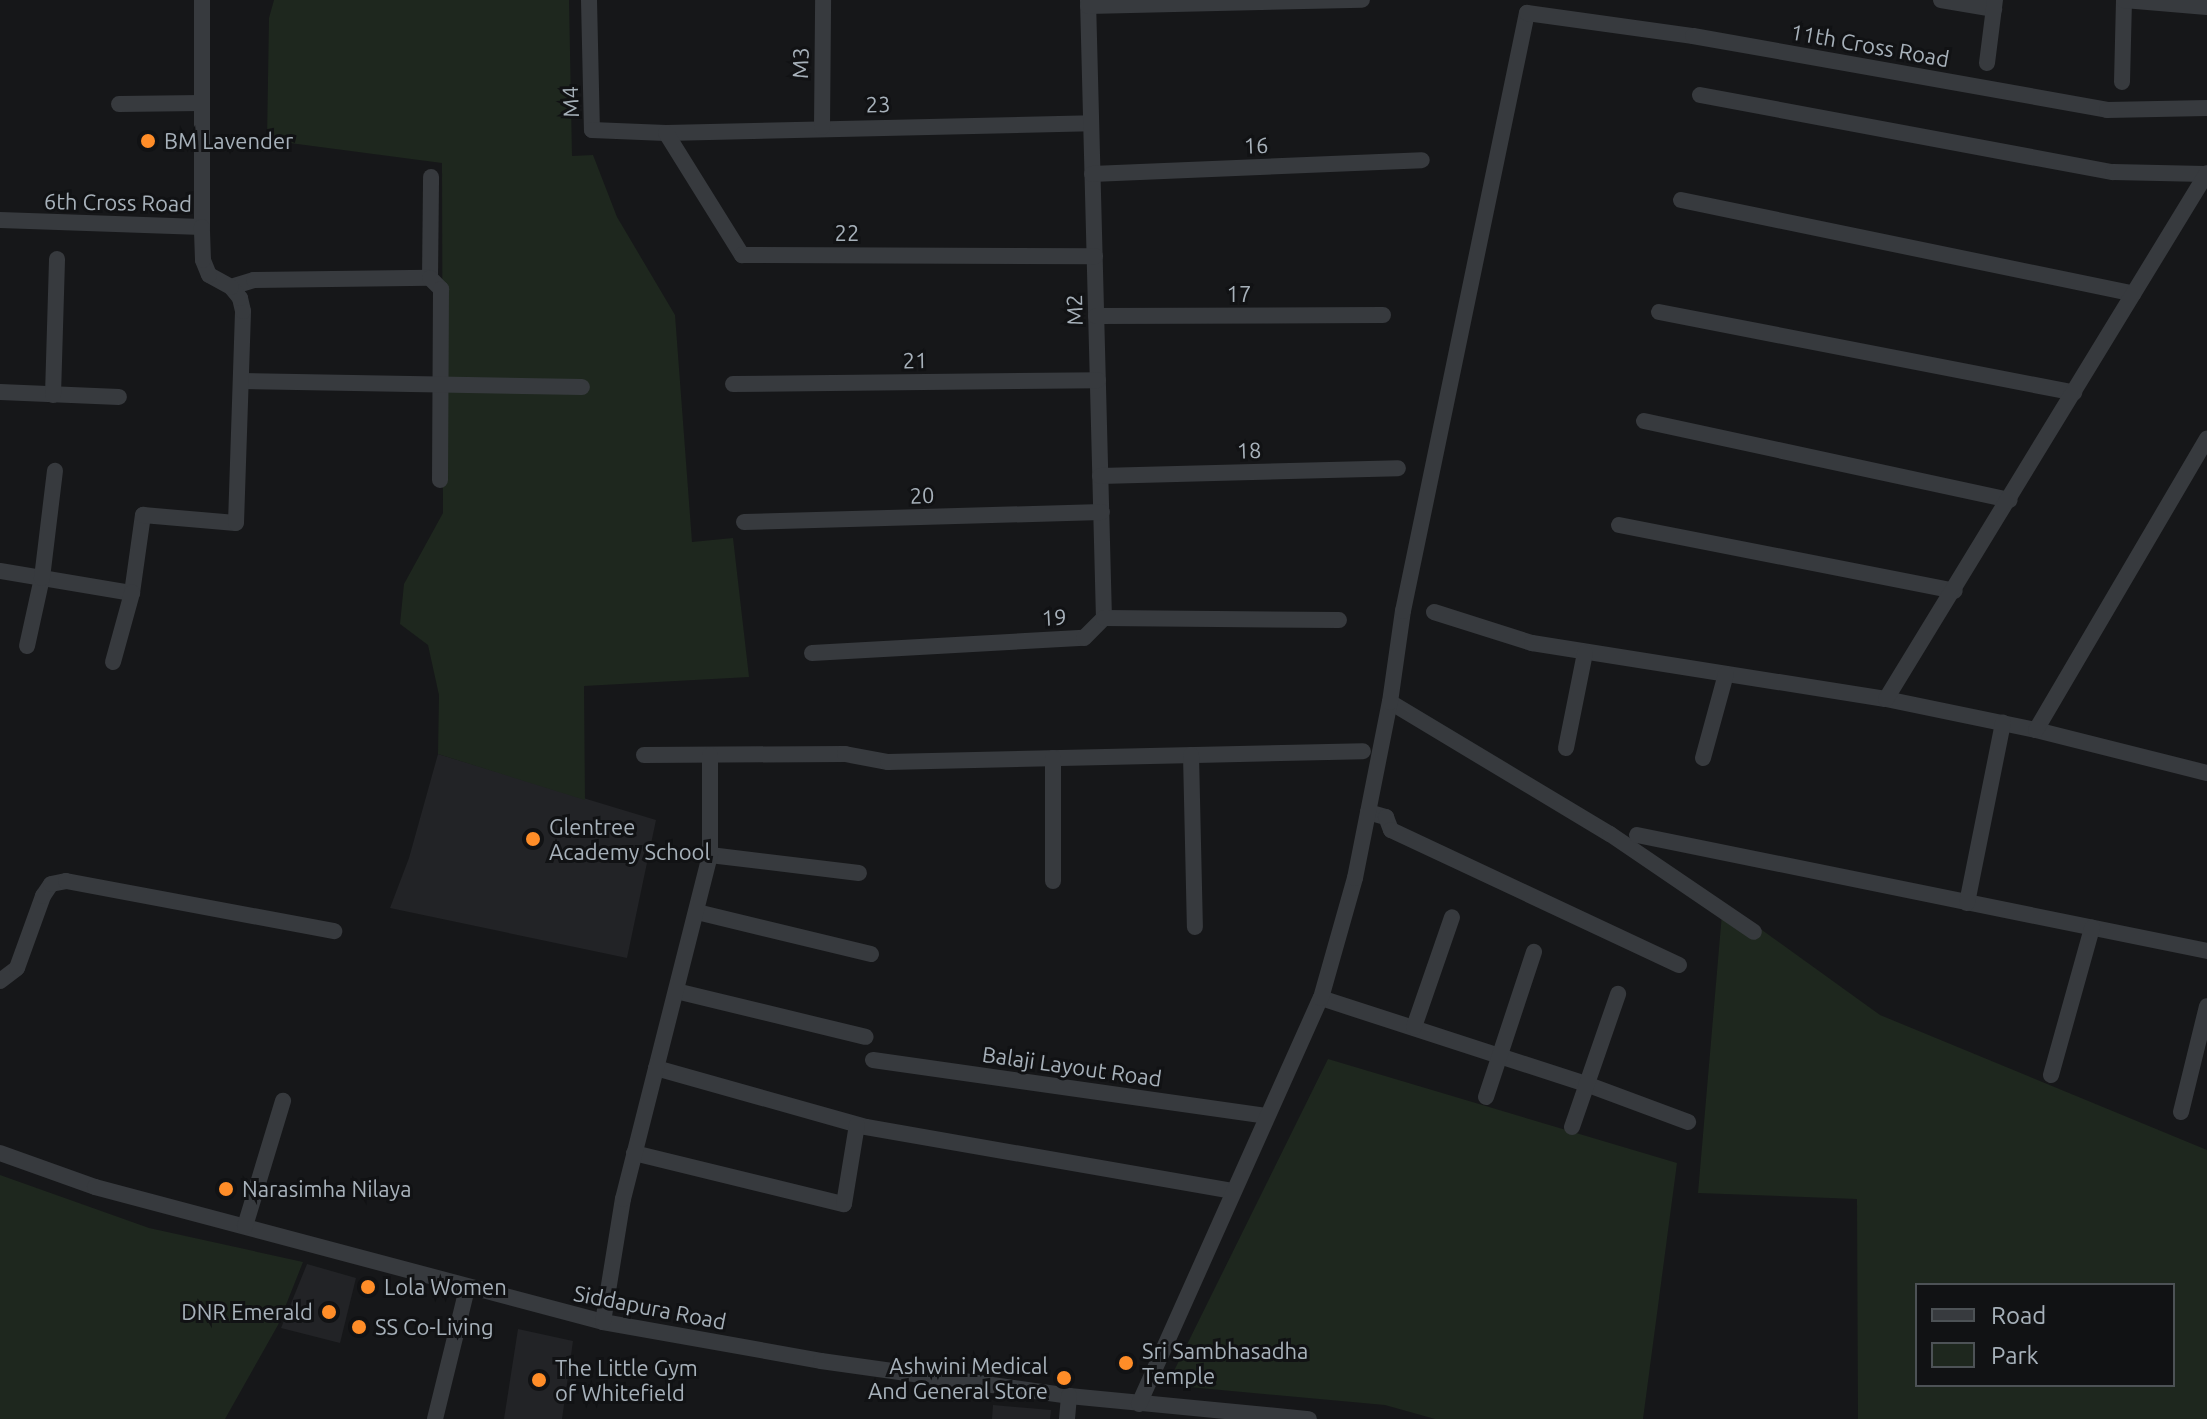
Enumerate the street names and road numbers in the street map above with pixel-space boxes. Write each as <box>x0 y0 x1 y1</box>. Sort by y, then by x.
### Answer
street label: 11th Cross Road <box>1789 18 1951 72</box>
street label: M3 <box>787 47 813 79</box>
street label: M4 <box>556 86 584 118</box>
street label: 23 <box>865 91 891 117</box>
street label: 16 <box>1243 131 1269 159</box>
street label: 6th Cross Road <box>44 188 192 216</box>
street label: 22 <box>835 220 859 246</box>
street label: 17 <box>1227 281 1251 307</box>
street label: M2 <box>1061 294 1087 326</box>
street label: 21 <box>902 347 928 373</box>
street label: 18 <box>1236 436 1262 464</box>
street label: 20 <box>909 481 935 509</box>
street label: 19 <box>1041 603 1067 631</box>
street label: Balaji Layout Road <box>981 1040 1163 1092</box>
street label: Siddapura Road <box>572 1279 728 1335</box>

